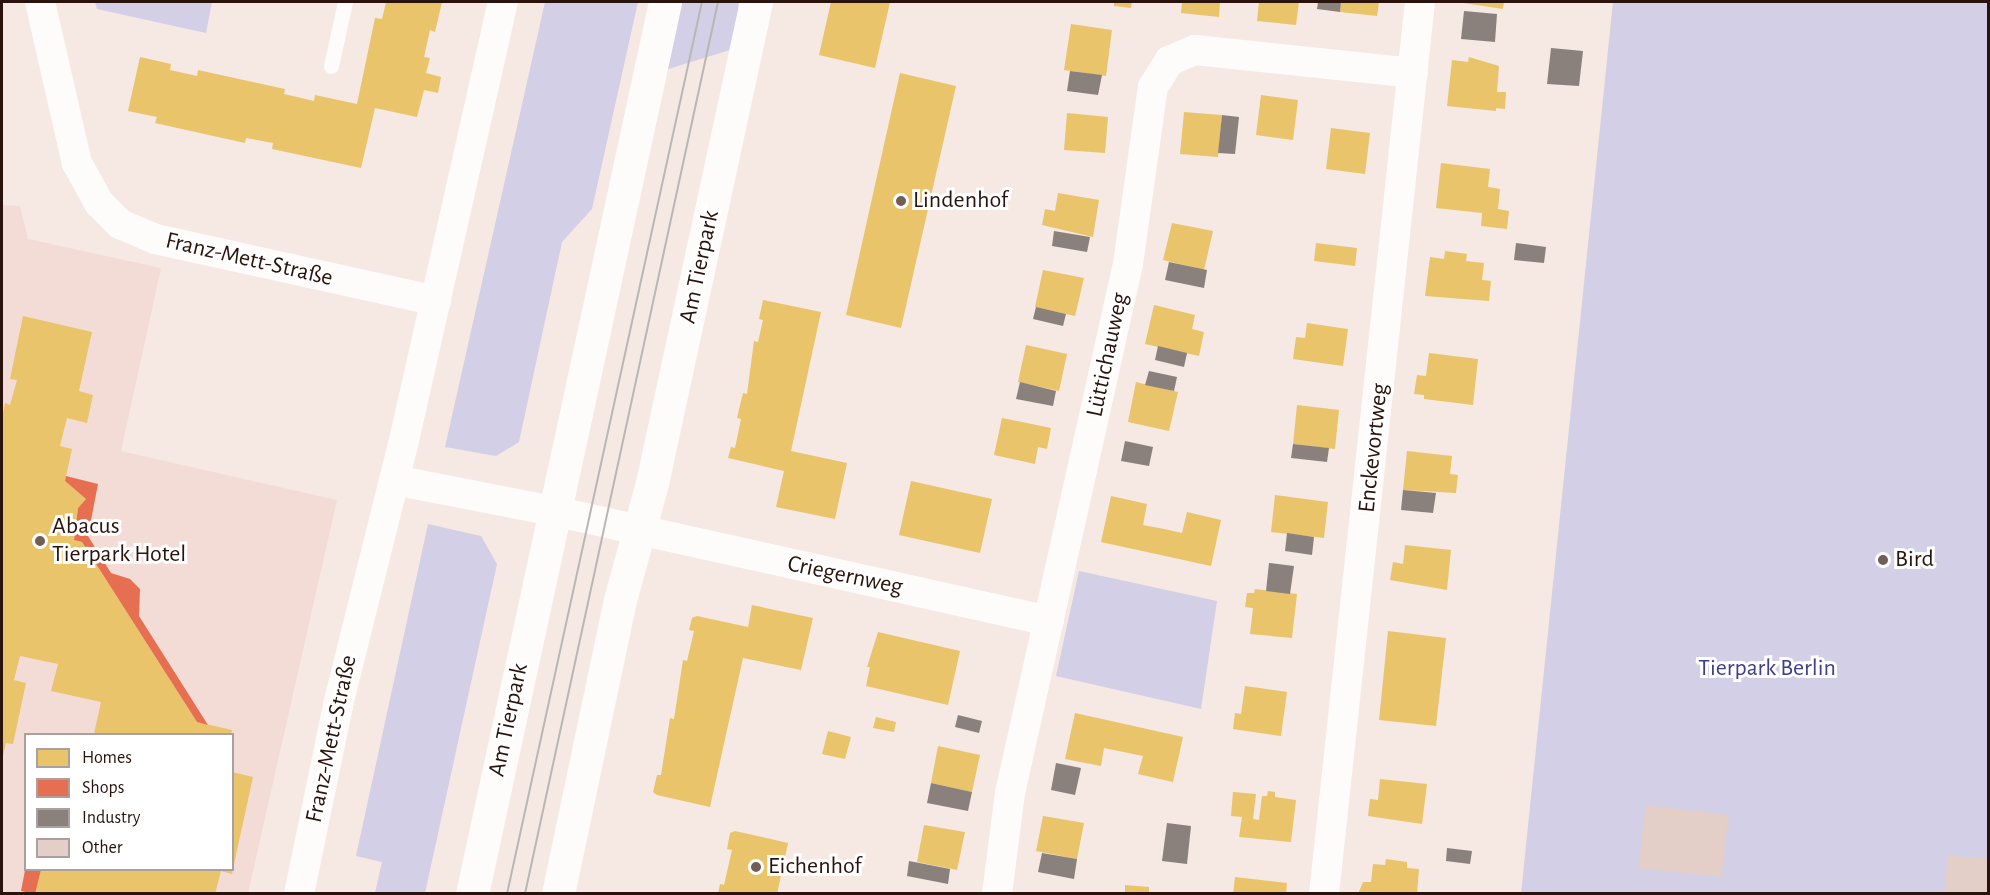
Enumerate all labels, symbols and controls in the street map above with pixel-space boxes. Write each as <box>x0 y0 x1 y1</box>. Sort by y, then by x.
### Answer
place label: Lindenhof <box>913 187 1008 215</box>
marker: Lindenhof <box>894 194 908 208</box>
street label: Am Tierpark <box>674 208 726 326</box>
street label: Franz-Mett-Straße <box>163 227 335 293</box>
street label: Lüttichauweg <box>1081 290 1135 420</box>
street label: Enckevortweg <box>1353 382 1395 514</box>
place label: Abacus Tierpark Hotel <box>52 513 186 569</box>
marker: Abacus Tierpark Hotel <box>33 534 47 548</box>
place label: Bird <box>1895 546 1934 574</box>
street label: Criegernweg <box>785 550 905 602</box>
marker: Bird <box>1876 553 1890 567</box>
street label: Franz-Mett-Straße <box>300 653 364 825</box>
park label: Tierpark Berlin <box>1698 655 1836 683</box>
street label: Am Tierpark <box>483 661 535 779</box>
legend <box>24 733 234 871</box>
text: Homes <box>82 749 132 767</box>
text: Shops <box>82 779 124 797</box>
text: Industry <box>82 809 141 827</box>
text: Other <box>82 839 123 857</box>
place label: Eichenhof <box>768 853 862 881</box>
marker: Eichenhof <box>749 860 763 874</box>

